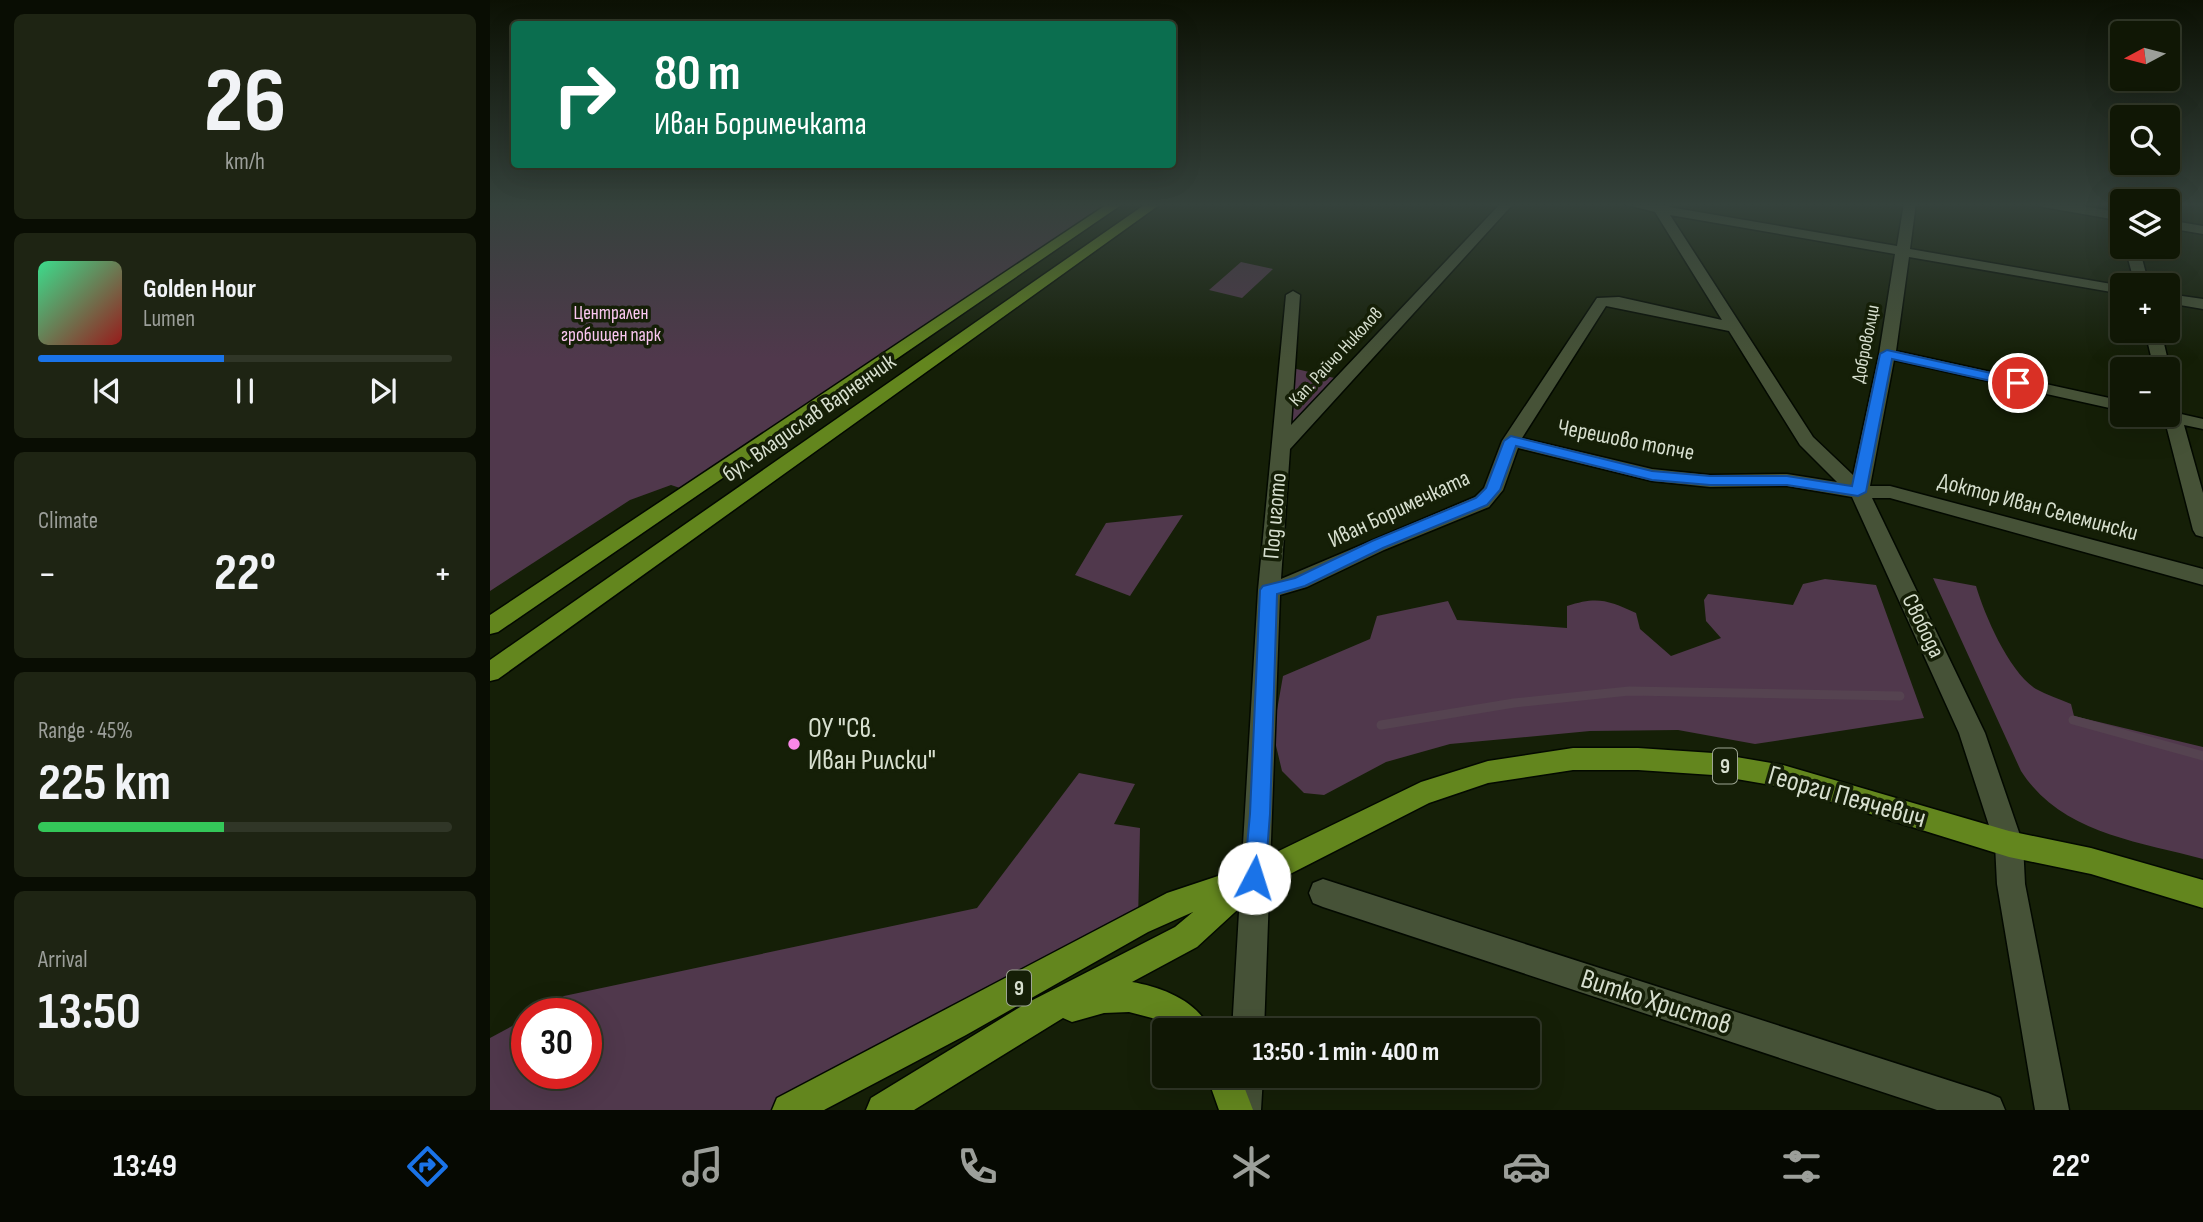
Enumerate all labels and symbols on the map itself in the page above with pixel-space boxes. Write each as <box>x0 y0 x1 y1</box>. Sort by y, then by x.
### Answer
north arrow <box>2110 21 2180 91</box>
park label: Централен гробищен парк <box>561 302 662 347</box>
street label: Кап. Райчо Николов <box>1284 303 1388 411</box>
street label: Доброволци <box>1847 303 1885 385</box>
street label: бул. Владислав Варненчик <box>717 347 901 488</box>
pin <box>1988 353 2048 413</box>
street label: Черешово топче <box>1555 413 1697 467</box>
street label: Иван Боримечката <box>1324 464 1474 554</box>
street label: Доктор Иван Селемински <box>1935 467 2141 547</box>
street label: Под игото <box>1257 472 1293 560</box>
street label: Свобода <box>1896 589 1950 663</box>
place label: ОУ "Св. Иван Рилски" <box>808 712 936 777</box>
marker: ОУ "Св. Иван Рилски" <box>786 736 802 752</box>
road number: 9 <box>1713 748 1737 784</box>
street label: Георги Пеячевич <box>1764 759 1930 835</box>
position arrow <box>1217 841 1291 915</box>
street label: Витко Христов <box>1577 962 1735 1042</box>
road number: 9 <box>1007 970 1031 1006</box>
speed limit sign: 30 <box>511 998 602 1089</box>

